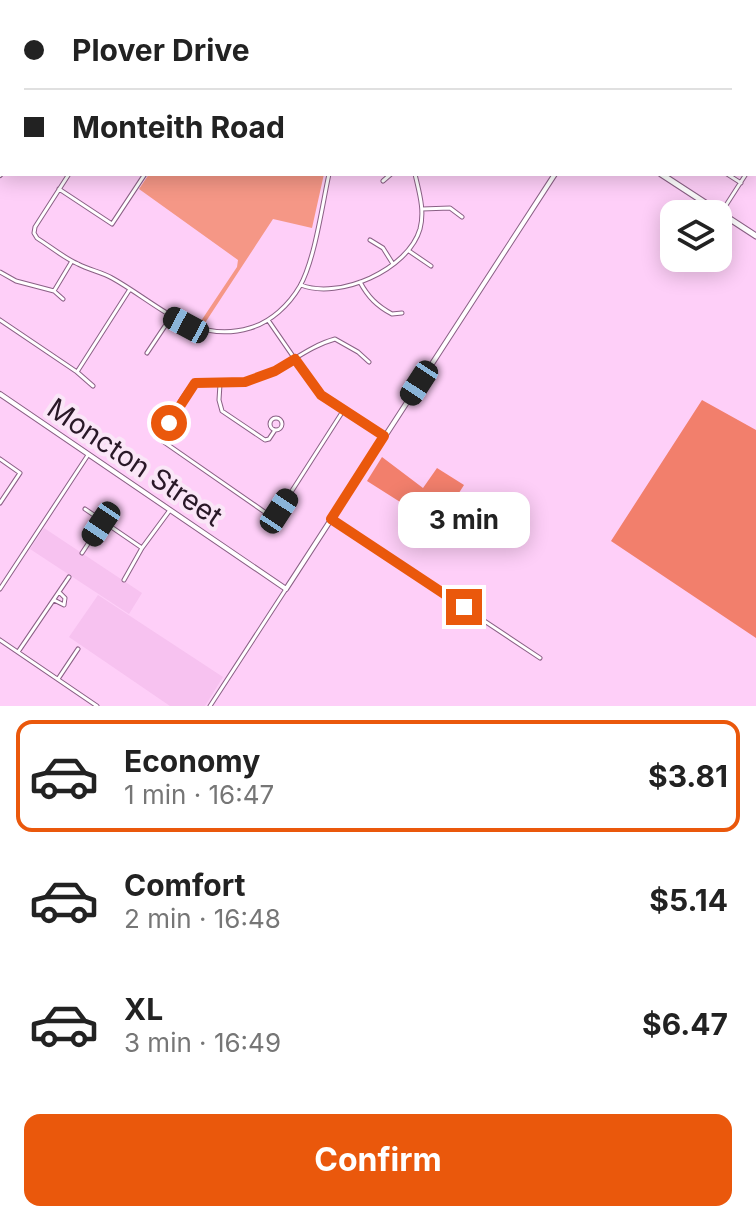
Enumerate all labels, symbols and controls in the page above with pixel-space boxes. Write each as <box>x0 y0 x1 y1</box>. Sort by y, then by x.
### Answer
text: Plover Drive <box>72 32 250 68</box>
text: Monteith Road <box>72 109 285 145</box>
map controls <box>660 200 732 272</box>
button: layers <box>660 200 732 272</box>
car <box>159 303 213 347</box>
car <box>396 356 442 410</box>
street label: Moncton Street <box>41 391 229 533</box>
route start <box>151 405 187 441</box>
car <box>256 484 302 538</box>
callout: 3 min <box>398 491 530 547</box>
car <box>78 497 124 551</box>
text: 3 min <box>429 504 499 535</box>
route end <box>446 589 482 625</box>
icon: car <box>28 740 100 812</box>
text: Economy <box>124 743 260 779</box>
text: $3.81 <box>648 758 728 794</box>
text: 1 min · 16:47 <box>124 779 274 810</box>
icon: car <box>28 864 100 936</box>
text: Comfort <box>124 867 245 903</box>
text: $5.14 <box>649 882 728 918</box>
text: 2 min · 16:48 <box>124 903 281 934</box>
icon: car <box>28 988 100 1060</box>
text: XL <box>124 991 163 1027</box>
text: $6.47 <box>642 1006 728 1042</box>
text: 3 min · 16:49 <box>124 1027 281 1058</box>
button: Confirm <box>24 1114 732 1206</box>

